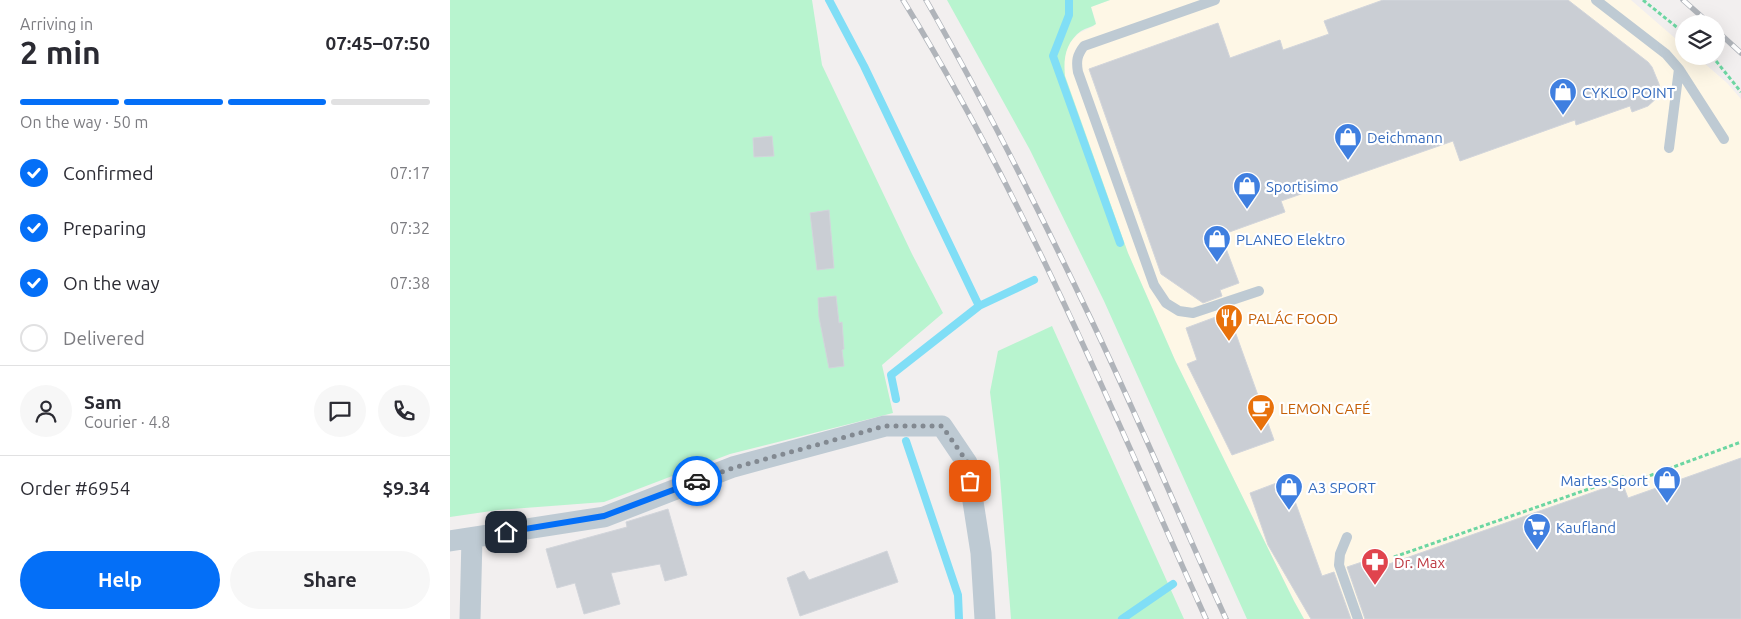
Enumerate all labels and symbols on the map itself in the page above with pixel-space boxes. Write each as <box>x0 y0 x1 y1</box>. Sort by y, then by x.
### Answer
shop icon: CYKLO POINT <box>1548 77 1578 116</box>
place label: CYKLO POINT <box>1582 84 1676 101</box>
shop icon: Deichmann <box>1333 122 1363 161</box>
place label: Deichmann <box>1367 129 1443 146</box>
shop icon: Sportisimo <box>1232 171 1262 210</box>
place label: Sportisimo <box>1266 178 1339 195</box>
shop icon: PLANEO Elektro <box>1202 224 1232 263</box>
place label: PLANEO Elektro <box>1236 231 1345 248</box>
restaurant icon: PALÁC FOOD <box>1214 303 1244 342</box>
place label: PALÁC FOOD <box>1248 310 1338 327</box>
cafe icon: LEMON CAFÉ <box>1246 393 1276 432</box>
place label: LEMON CAFÉ <box>1280 400 1370 417</box>
courier <box>672 456 722 506</box>
pin <box>949 460 991 502</box>
shop icon: Martes Sport <box>1652 465 1682 504</box>
shop icon: A3 SPORT <box>1274 472 1304 511</box>
place label: Martes Sport <box>1560 472 1648 489</box>
place label: A3 SPORT <box>1308 479 1376 496</box>
pin <box>485 511 527 553</box>
supermarket icon: Kaufland <box>1522 512 1552 551</box>
place label: Kaufland <box>1556 519 1616 536</box>
pharmacy icon: Dr. Max <box>1360 547 1390 586</box>
place label: Dr. Max <box>1394 554 1445 571</box>

